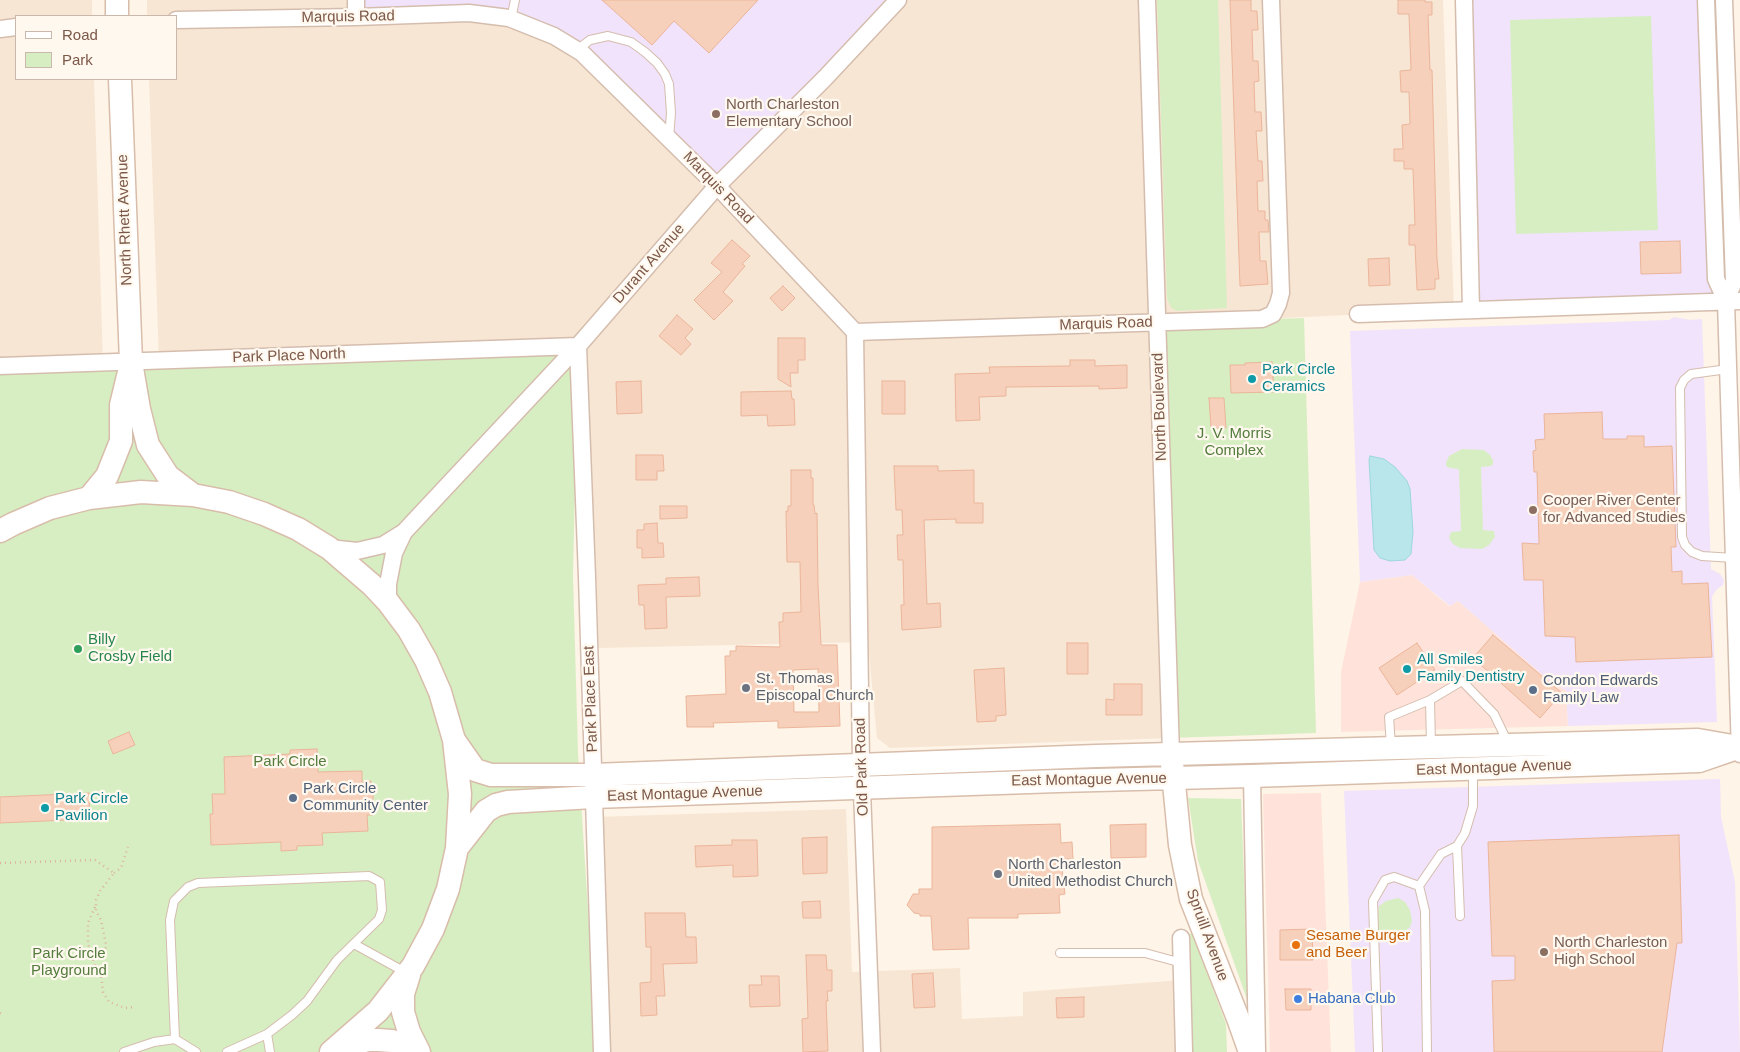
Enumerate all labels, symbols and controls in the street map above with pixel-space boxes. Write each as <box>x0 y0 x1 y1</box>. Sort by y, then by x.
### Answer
street label: Marquis Road <box>301 7 395 27</box>
legend <box>15 15 178 80</box>
text: Road <box>62 26 98 43</box>
text: Park <box>62 51 93 68</box>
place label: North Charleston Elementary School <box>726 96 852 131</box>
marker: North Charleston Elementary School <box>710 108 722 120</box>
street label: Marquis Road <box>679 148 757 228</box>
street label: North Rhett Avenue <box>114 154 136 286</box>
street label: Durant Avenue <box>609 220 689 308</box>
street label: Marquis Road <box>1059 313 1153 335</box>
street label: Park Place North <box>232 345 346 367</box>
street label: North Boulevard <box>1149 353 1171 461</box>
place label: Park Circle Ceramics <box>1262 361 1335 396</box>
marker: Park Circle Ceramics <box>1246 373 1258 385</box>
park label: J. V. Morris Complex <box>1197 425 1271 460</box>
place label: Cooper River Center for Advanced Studies <box>1543 492 1686 527</box>
marker: Cooper River Center for Advanced Studies <box>1527 504 1539 516</box>
place label: Billy Crosby Field <box>88 631 172 666</box>
marker: Billy Crosby Field <box>72 643 84 655</box>
street label: Park Place East <box>580 645 602 753</box>
place label: All Smiles Family Dentistry <box>1417 651 1525 686</box>
marker: All Smiles Family Dentistry <box>1401 663 1413 675</box>
place label: St. Thomas Episcopal Church <box>756 670 874 705</box>
place label: Condon Edwards Family Law <box>1543 672 1658 707</box>
marker: St. Thomas Episcopal Church <box>740 682 752 694</box>
marker: Condon Edwards Family Law <box>1527 684 1539 696</box>
street label: Old Park Road <box>851 718 873 816</box>
park label: Park Circle <box>253 753 327 771</box>
street label: East Montague Avenue <box>1416 756 1572 780</box>
street label: East Montague Avenue <box>1011 770 1167 790</box>
place label: Park Circle Community Center <box>303 780 428 815</box>
street label: East Montague Avenue <box>607 782 763 806</box>
place label: Park Circle Pavilion <box>55 790 128 825</box>
marker: Park Circle Community Center <box>287 792 299 804</box>
marker: Park Circle Pavilion <box>39 802 51 814</box>
place label: North Charleston United Methodist Church <box>1008 856 1173 891</box>
marker: North Charleston United Methodist Church <box>992 868 1004 880</box>
street label: Spruill Avenue <box>1182 887 1232 983</box>
place label: Sesame Burger and Beer <box>1306 927 1410 962</box>
place label: North Charleston High School <box>1554 934 1667 969</box>
marker: Sesame Burger and Beer <box>1290 939 1302 951</box>
park label: Park Circle Playground <box>31 945 107 980</box>
marker: North Charleston High School <box>1538 946 1550 958</box>
place label: Habana Club <box>1308 990 1396 1008</box>
marker: Habana Club <box>1292 993 1304 1005</box>

